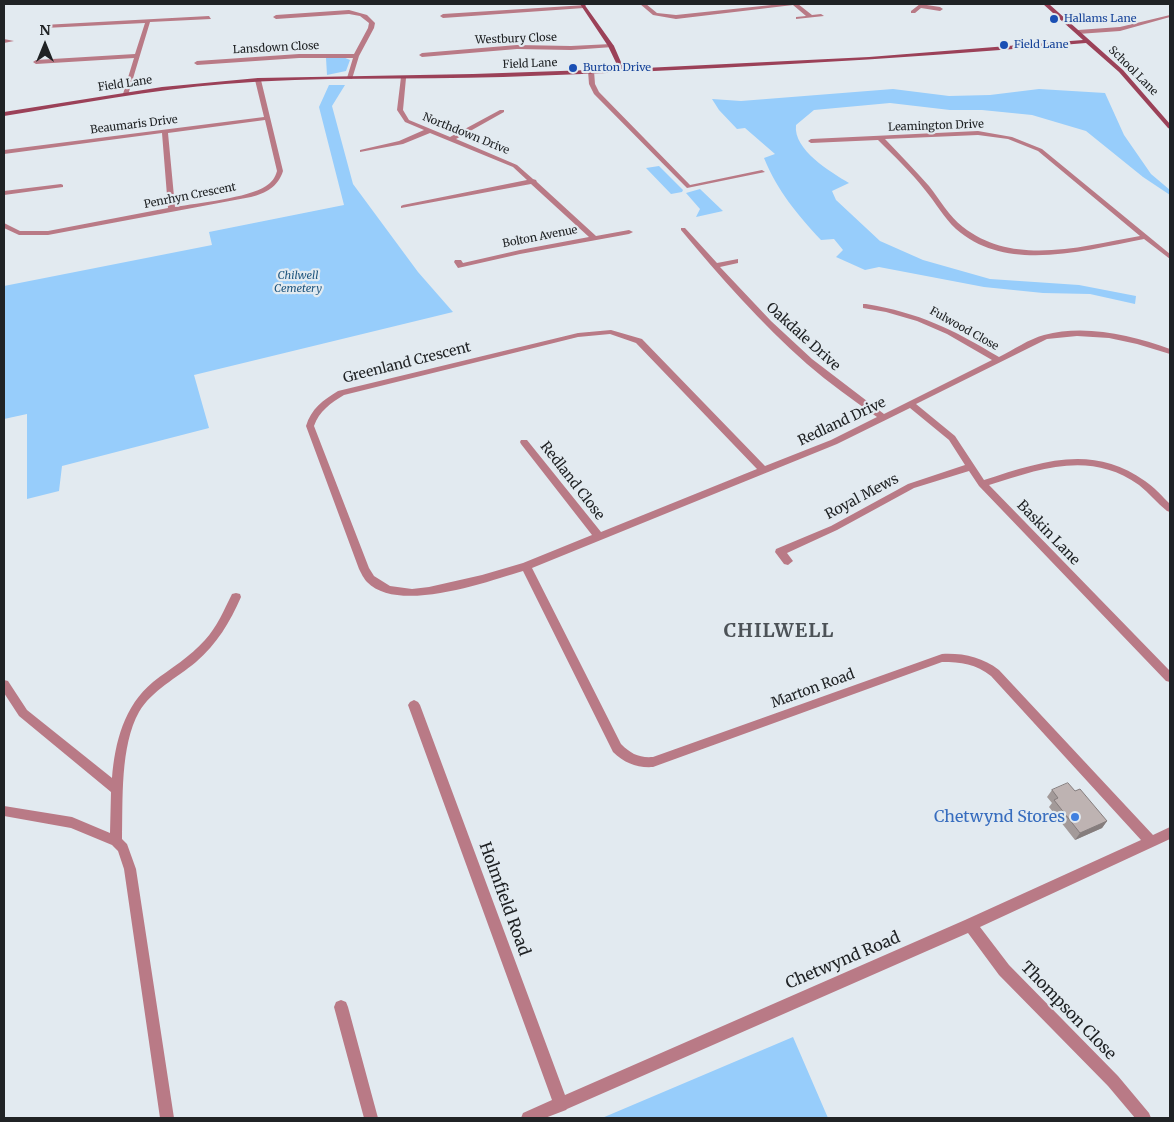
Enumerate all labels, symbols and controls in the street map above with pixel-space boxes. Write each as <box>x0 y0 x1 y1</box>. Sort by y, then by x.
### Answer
place label: Hallams Lane <box>1064 12 1136 26</box>
marker: Hallams Lane <box>1048 13 1060 25</box>
north arrow <box>20 20 70 70</box>
text: N <box>39 21 51 39</box>
street label: Westbury Close <box>475 31 557 47</box>
place label: Field Lane <box>1014 38 1069 52</box>
street label: Lansdown Close <box>233 39 319 57</box>
marker: Field Lane <box>998 39 1010 51</box>
street label: School Lane <box>1106 44 1160 98</box>
street label: Field Lane <box>503 56 557 72</box>
place label: Burton Drive <box>583 61 651 75</box>
marker: Burton Drive <box>567 62 579 74</box>
street label: Field Lane <box>97 74 153 94</box>
street label: Northdown Drive <box>421 111 511 157</box>
street label: Beaumaris Drive <box>90 113 178 137</box>
street label: Leamington Drive <box>888 118 984 134</box>
street label: Penrhyn Crescent <box>143 181 237 211</box>
street label: Bolton Avenue <box>501 223 579 251</box>
park label: Chilwell Cemetery <box>274 269 322 295</box>
street label: Oakdale Drive <box>763 299 843 375</box>
street label: Fulwood Close <box>927 305 1001 353</box>
street label: Greenland Crescent <box>341 339 473 387</box>
street label: Redland Drive <box>795 394 889 450</box>
street label: Redland Close <box>536 439 608 523</box>
street label: Royal Mews <box>822 471 902 523</box>
street label: Baskin Lane <box>1013 497 1083 569</box>
district label: CHILWELL <box>723 621 835 643</box>
street label: Marton Road <box>769 666 857 712</box>
place label: Chetwynd Stores <box>934 807 1065 827</box>
marker: Chetwynd Stores <box>1069 811 1081 823</box>
street label: Holmfield Road <box>475 840 533 958</box>
street label: Chetwynd Road <box>783 928 903 994</box>
street label: Thompson Close <box>1016 958 1120 1064</box>

